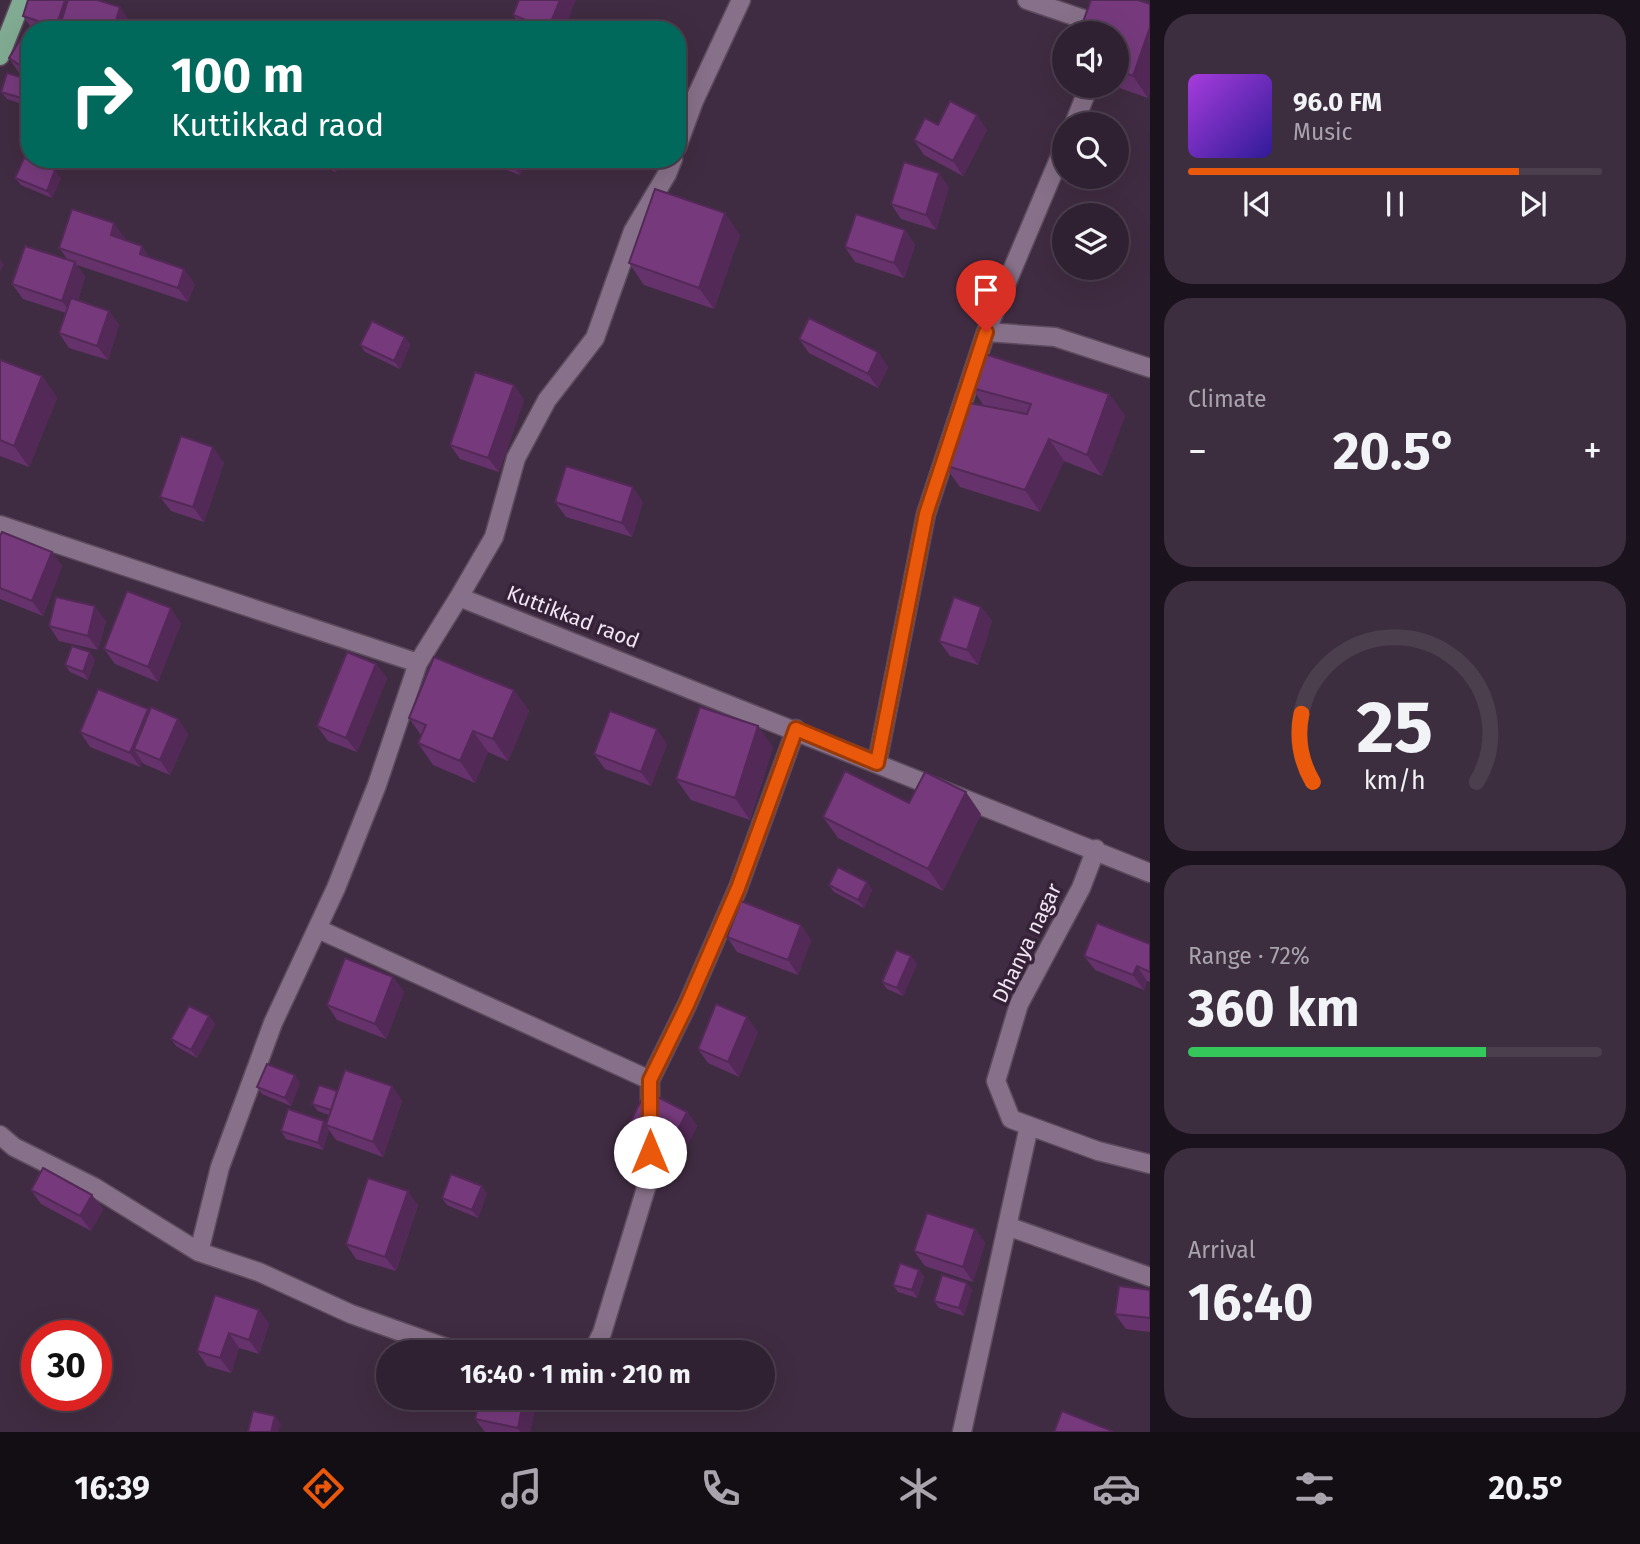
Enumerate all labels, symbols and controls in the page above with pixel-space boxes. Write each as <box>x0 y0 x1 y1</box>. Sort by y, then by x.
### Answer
map controls <box>1052 21 1129 280</box>
button: sound <box>1052 21 1129 98</box>
text: 100 m <box>171 46 304 105</box>
icon: right <box>56 49 147 140</box>
text: 96.0 FM <box>1293 87 1382 118</box>
text: Kuttikkad raod <box>171 106 384 144</box>
button: search <box>1052 112 1129 189</box>
text: Music <box>1293 118 1353 146</box>
icon: previous <box>1238 185 1276 223</box>
icon: pause <box>1376 185 1414 223</box>
icon: next <box>1514 185 1552 223</box>
button: layers <box>1052 203 1129 280</box>
pin <box>956 260 1016 332</box>
icon: arrive <box>967 271 1005 309</box>
text: Climate <box>1188 385 1267 413</box>
text: 20.5° <box>1333 420 1457 483</box>
text: − <box>1188 428 1207 474</box>
text: + <box>1583 428 1602 474</box>
street label: Kuttikkad raod <box>503 580 643 654</box>
text: 25 <box>1357 684 1433 771</box>
text: km/h <box>1364 766 1426 796</box>
street label: Dhanya nagar <box>987 879 1067 1007</box>
text: Range · 72% <box>1188 942 1310 970</box>
text: 360 km <box>1188 977 1360 1040</box>
position arrow <box>613 1115 687 1189</box>
text: Arrival <box>1188 1236 1255 1264</box>
text: 16:40 <box>1188 1271 1313 1334</box>
speed limit sign: 30 <box>21 1320 112 1411</box>
text: 16:40 · 1 min · 210 m <box>460 1359 691 1390</box>
icon: directions <box>299 1464 348 1513</box>
icon: music <box>497 1464 546 1513</box>
icon: phone <box>696 1464 745 1513</box>
icon: climate <box>894 1464 943 1513</box>
icon: car <box>1092 1464 1141 1513</box>
icon: filters <box>1290 1464 1339 1513</box>
text: 16:39 <box>75 1469 150 1507</box>
text: 20.5° <box>1489 1469 1565 1507</box>

